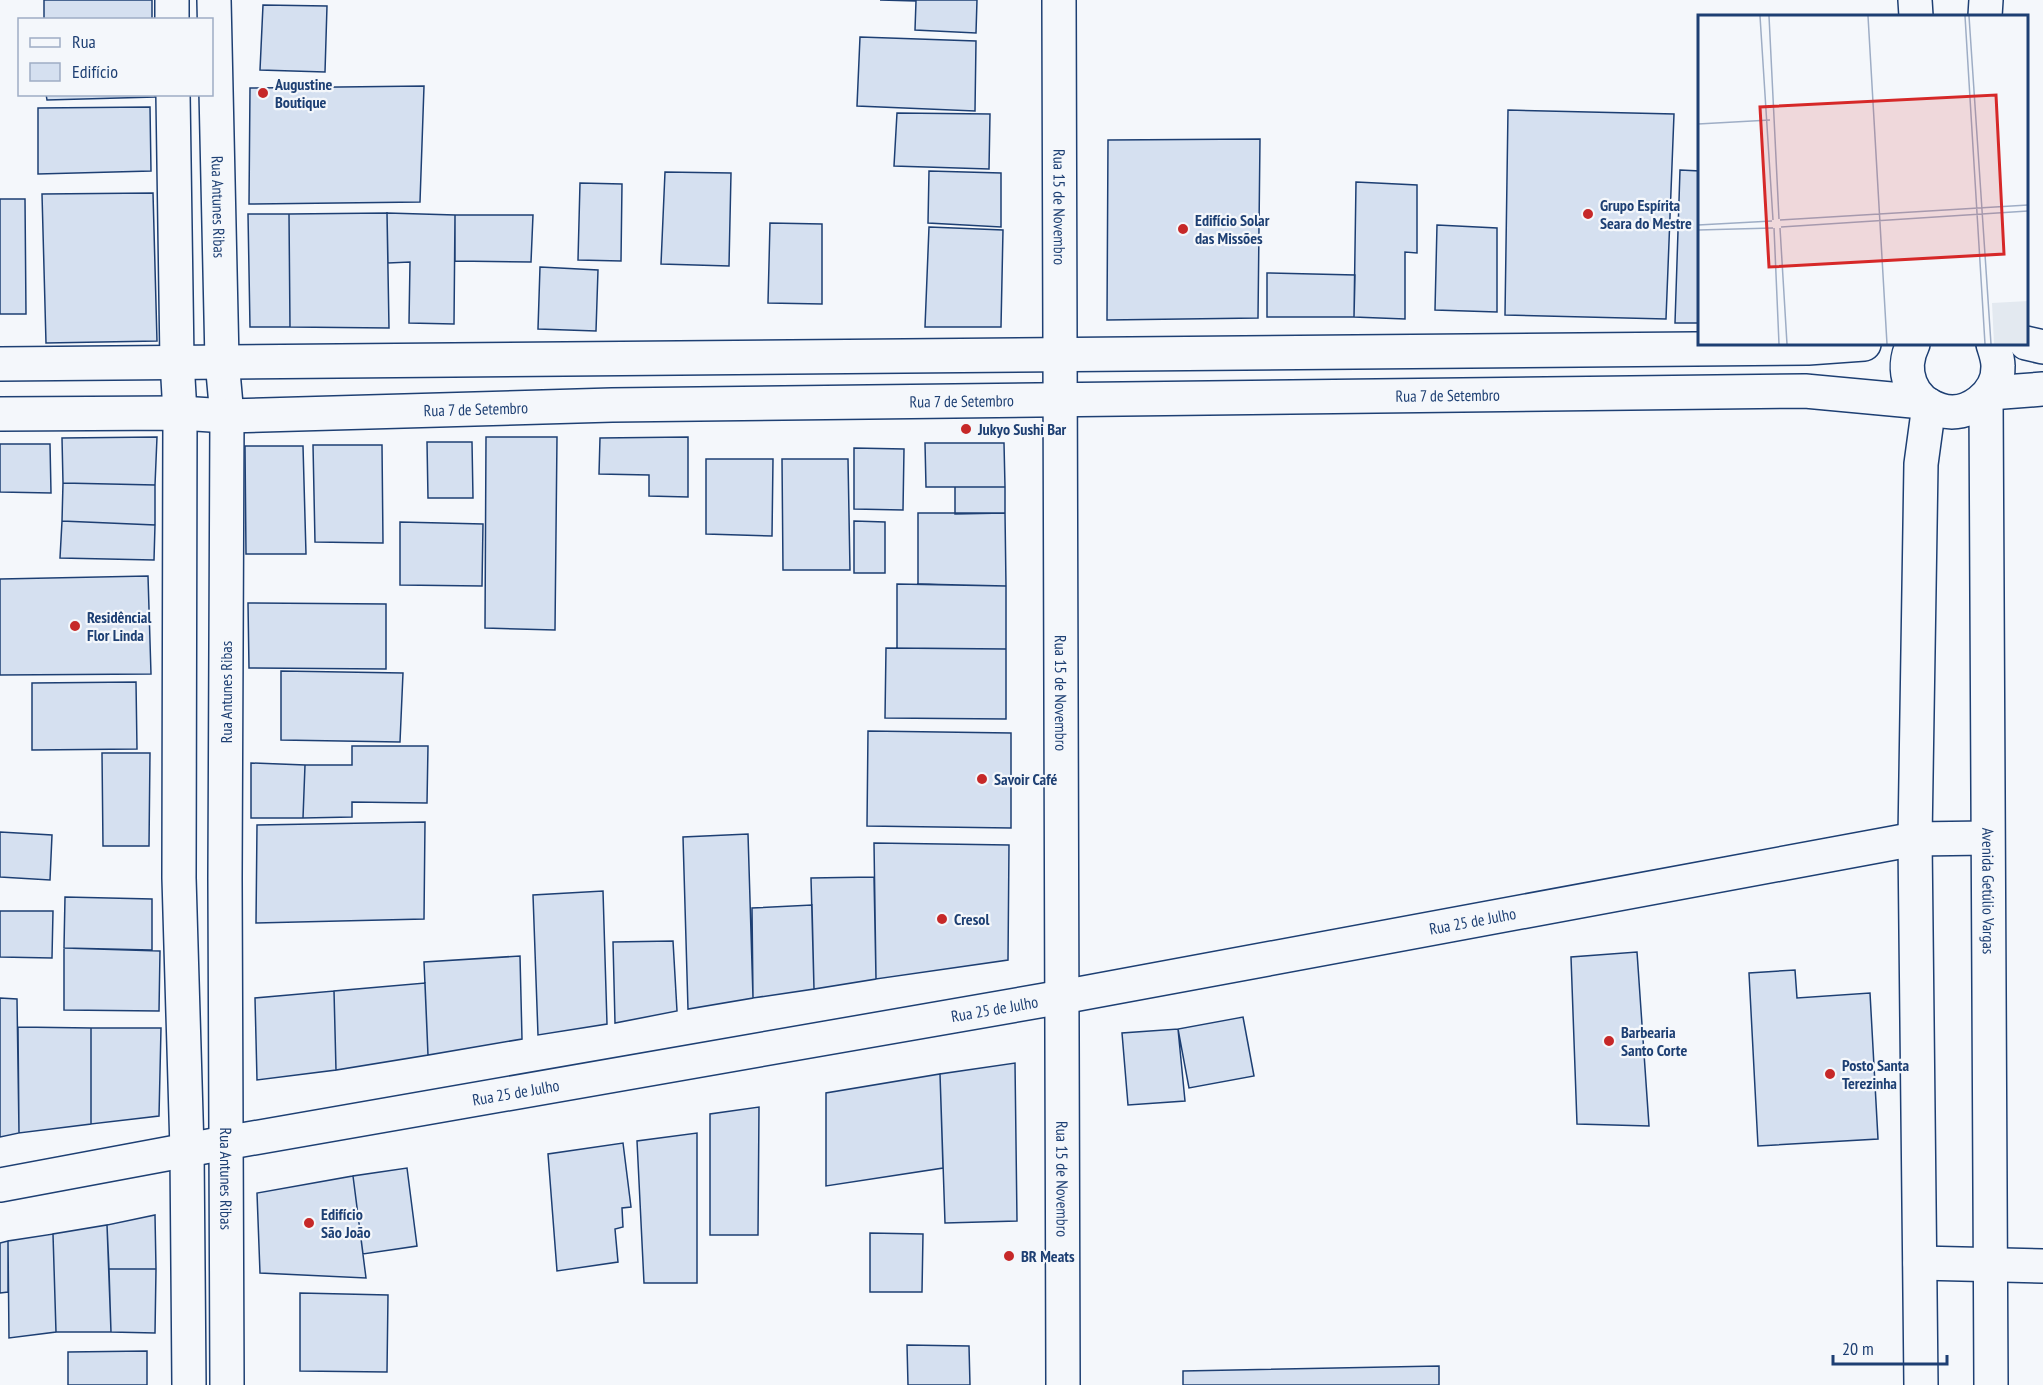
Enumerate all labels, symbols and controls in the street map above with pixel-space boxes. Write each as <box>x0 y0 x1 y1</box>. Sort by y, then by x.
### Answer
inset map <box>1698 15 2028 345</box>
legend <box>18 18 213 96</box>
text: Rua <box>72 30 96 53</box>
text: Edifício <box>72 60 118 83</box>
place label: Augustine Boutique <box>274 74 332 112</box>
marker: Augustine Boutique <box>256 86 270 100</box>
street label: Rua 15 de Novembro <box>1049 149 1070 265</box>
street label: Rua Antunes Ribas <box>207 156 230 258</box>
place label: Grupo Espírita Seara do Mestre <box>1600 195 1692 233</box>
marker: Grupo Espírita Seara do Mestre <box>1581 207 1595 221</box>
place label: Edifício Solar das Missões <box>1195 210 1270 248</box>
marker: Edifício Solar das Missões <box>1176 222 1190 236</box>
street label: Rua 7 de Setembro <box>1395 385 1500 406</box>
street label: Rua 7 de Setembro <box>909 390 1014 412</box>
street label: Rua 7 de Setembro <box>423 397 528 420</box>
place label: Jukyo Sushi Bar <box>977 419 1067 439</box>
marker: Jukyo Sushi Bar <box>959 422 973 436</box>
place label: Residêncial Flor Linda <box>87 607 151 645</box>
marker: Residêncial Flor Linda <box>68 619 82 633</box>
street label: Rua 15 de Novembro <box>1051 635 1071 751</box>
street label: Rua Antunes Ribas <box>216 641 236 743</box>
place label: Savoir Café <box>994 769 1057 789</box>
marker: Savoir Café <box>975 772 989 786</box>
street label: Avenida Getúlio Vargas <box>1978 828 1999 954</box>
street label: Rua 25 de Julho <box>1428 903 1518 939</box>
place label: Cresol <box>954 909 989 929</box>
marker: Cresol <box>935 912 949 926</box>
street label: Rua 25 de Julho <box>950 991 1040 1026</box>
place label: Barbearia Santo Corte <box>1621 1022 1687 1060</box>
marker: Barbearia Santo Corte <box>1602 1034 1616 1048</box>
place label: Posto Santa Terezinha <box>1842 1055 1909 1093</box>
marker: Posto Santa Terezinha <box>1823 1067 1837 1081</box>
street label: Rua 25 de Julho <box>471 1075 561 1110</box>
street label: Rua 15 de Novembro <box>1052 1121 1073 1237</box>
street label: Rua Antunes Ribas <box>216 1127 236 1230</box>
place label: Edifício São João <box>321 1204 371 1242</box>
marker: Edifício São João <box>302 1216 316 1230</box>
place label: BR Meats <box>1021 1246 1075 1266</box>
marker: BR Meats <box>1002 1249 1016 1263</box>
scale bar <box>1833 1328 1947 1366</box>
text: 20 m <box>1842 1337 1874 1360</box>

